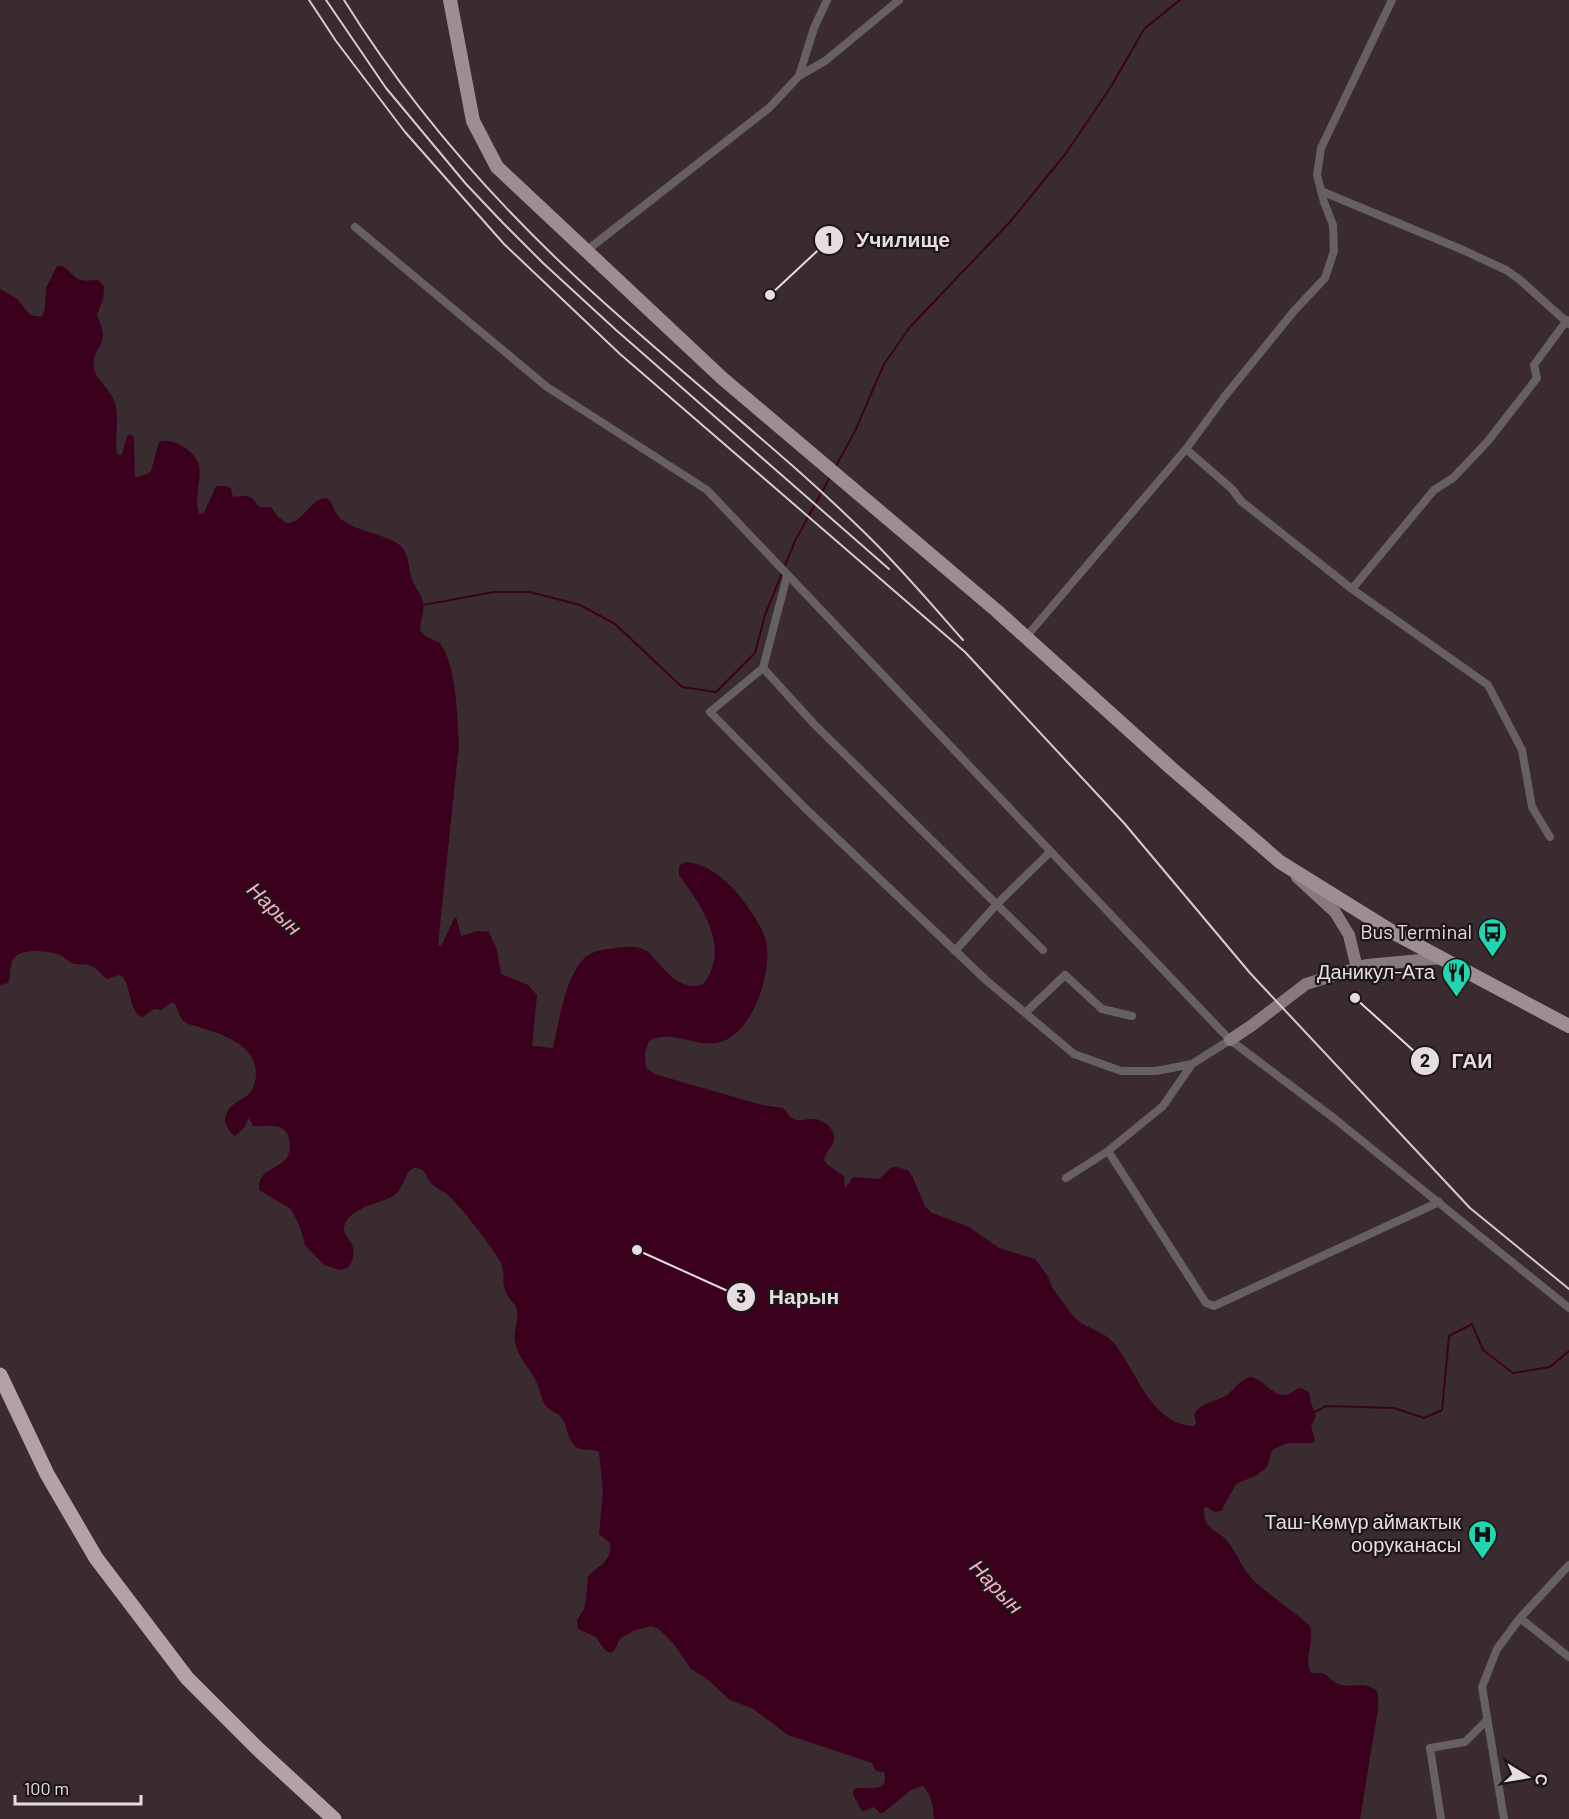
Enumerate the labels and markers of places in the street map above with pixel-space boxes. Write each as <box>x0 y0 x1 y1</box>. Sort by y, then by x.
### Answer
callout: Училище <box>814 220 962 259</box>
bus stop icon: Bus Terminal <box>1477 916 1509 958</box>
place label: Bus Terminal <box>1360 919 1472 943</box>
restaurant icon: Даникул-Ата <box>1440 956 1472 998</box>
place label: Даникул-Ата <box>1317 959 1436 983</box>
callout: ГАИ <box>1410 1041 1505 1080</box>
callout: Нарын <box>726 1277 851 1316</box>
place label: Таш-Көмүр аймактык ооруканасы <box>1265 1509 1461 1556</box>
hospital icon: Таш-Көмүр аймактык ооруканасы <box>1466 1518 1498 1560</box>

